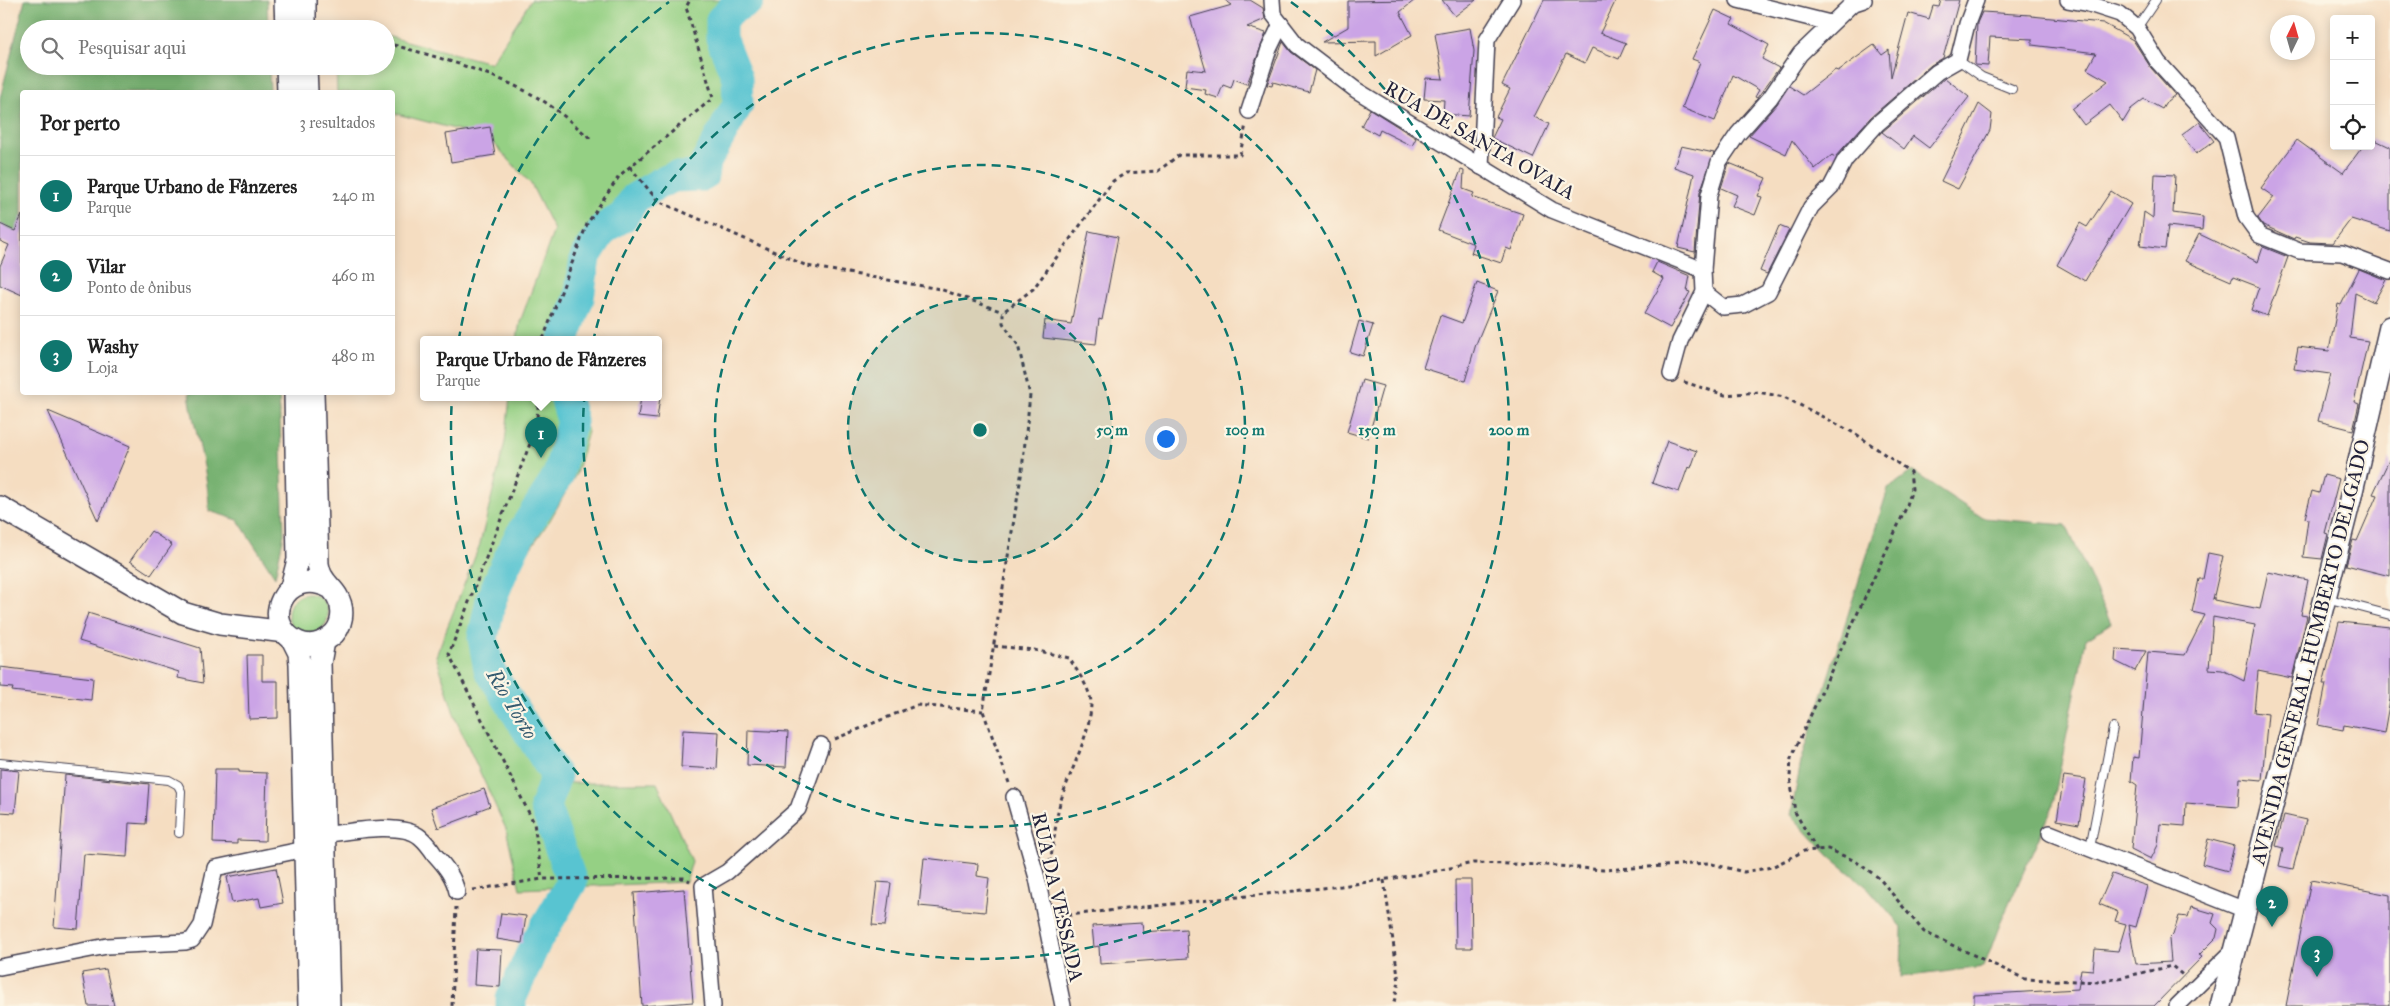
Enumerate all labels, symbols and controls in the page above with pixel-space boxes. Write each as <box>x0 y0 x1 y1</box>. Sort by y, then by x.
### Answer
north arrow <box>2270 15 2315 60</box>
map controls <box>2330 15 2375 150</box>
button: + <box>2330 15 2375 60</box>
search box <box>20 20 395 75</box>
icon: search <box>38 34 66 62</box>
text: Pesquisar aqui <box>78 36 186 59</box>
button: − <box>2330 60 2375 105</box>
street label: RUA DE SANTA OVAIA <box>1380 76 1580 205</box>
button: locate <box>2330 105 2375 150</box>
text: Por perto <box>40 110 120 136</box>
text: 3 resultados <box>300 113 375 132</box>
text: Parque Urbano de Fânzeres <box>87 175 297 198</box>
text: 1 <box>53 186 59 205</box>
text: 240 m <box>332 186 375 205</box>
text: Parque <box>87 198 131 217</box>
text: Vilar <box>87 255 126 278</box>
text: 2 <box>52 266 60 285</box>
text: 460 m <box>332 266 375 285</box>
text: Ponto de ônibus <box>87 278 191 297</box>
text: Washy <box>87 335 138 358</box>
popup <box>420 336 662 401</box>
text: 3 <box>53 346 59 365</box>
text: 480 m <box>331 346 375 365</box>
text: Parque Urbano de Fânzeres <box>436 348 646 371</box>
text: Loja <box>87 358 118 377</box>
text: Parque <box>436 371 480 390</box>
pin: 1 <box>525 417 557 458</box>
centre of rings <box>971 421 989 439</box>
text: 50 m <box>1096 421 1128 439</box>
text: 100 m <box>1225 421 1265 439</box>
text: 150 m <box>1358 421 1396 439</box>
text: 200 m <box>1489 421 1530 439</box>
your location <box>1153 426 1179 452</box>
street label: AVENIDA GENERAL HUMBERTO DELGADO <box>2245 437 2375 868</box>
water label: Rio Torto <box>480 663 543 744</box>
street label: RUA DA VESSADA <box>1027 810 1089 985</box>
pin: 2 <box>2256 886 2288 927</box>
pin: 3 <box>2301 936 2333 977</box>

